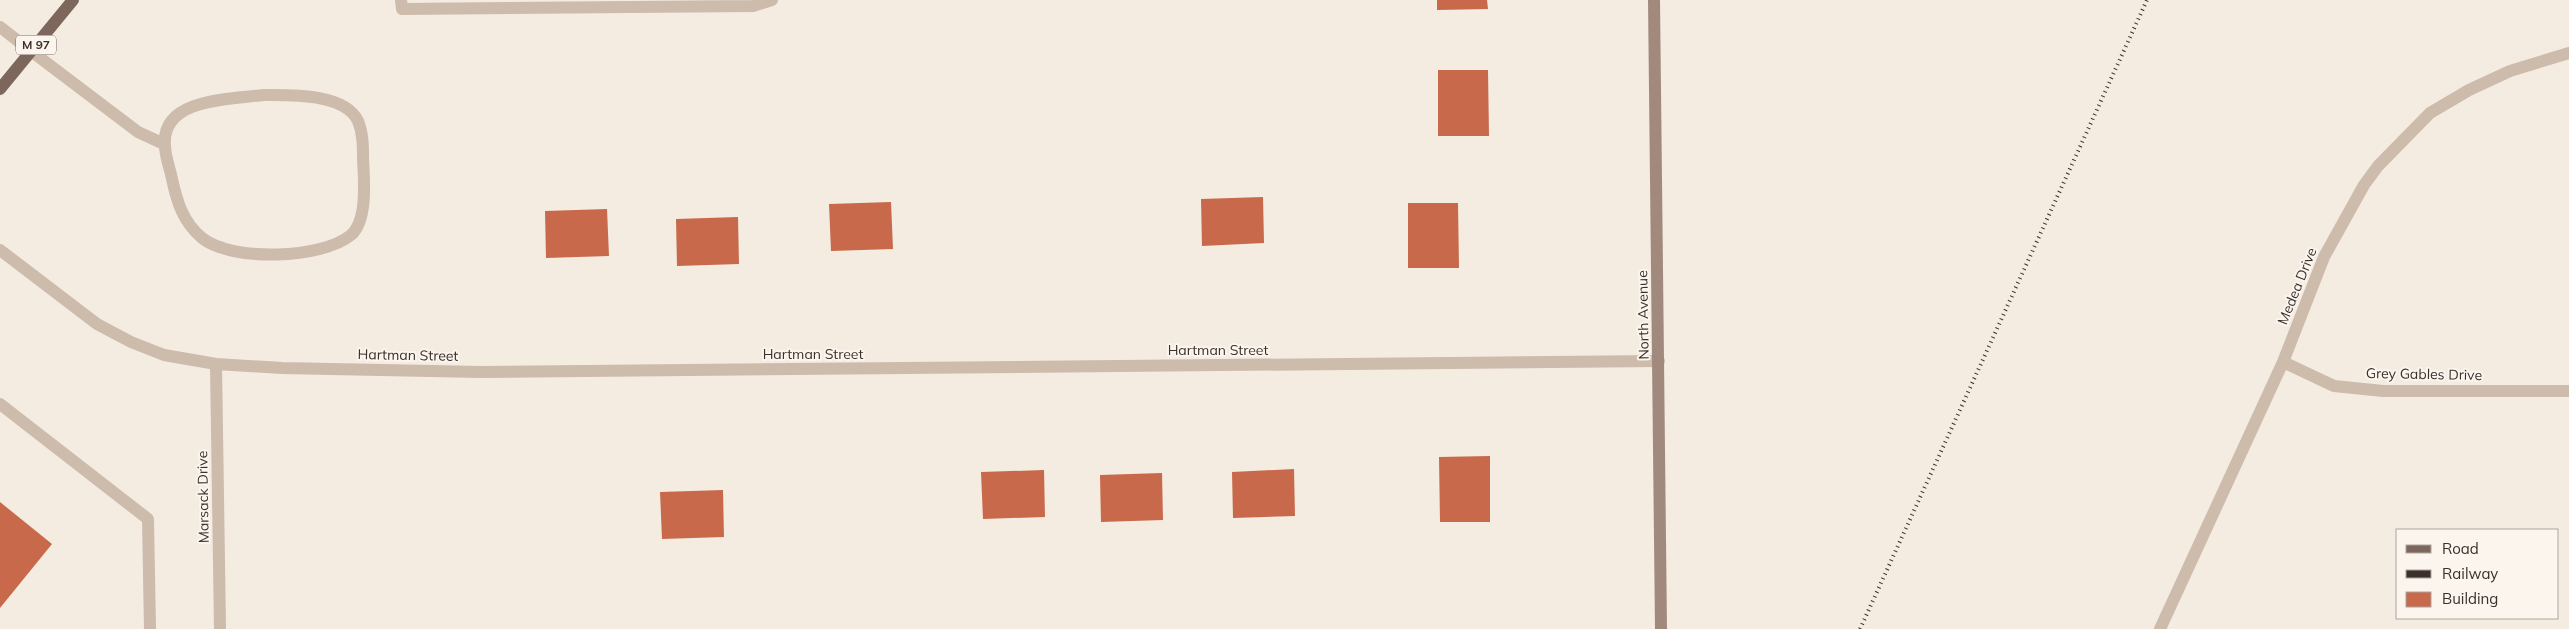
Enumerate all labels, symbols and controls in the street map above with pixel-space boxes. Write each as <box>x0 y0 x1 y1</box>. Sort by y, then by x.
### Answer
road number: M 97 <box>16 36 56 54</box>
street label: Medea Drive <box>2273 245 2321 327</box>
street label: North Avenue <box>1633 270 1653 360</box>
street label: Hartman Street <box>1168 341 1268 359</box>
street label: Hartman Street <box>357 345 459 365</box>
street label: Hartman Street <box>763 345 863 363</box>
street label: Grey Gables Drive <box>2366 364 2482 384</box>
street label: Marsack Drive <box>193 451 213 543</box>
legend <box>2396 529 2559 619</box>
text: Road <box>2442 539 2479 558</box>
text: Railway <box>2442 564 2498 583</box>
text: Building <box>2442 589 2498 608</box>

